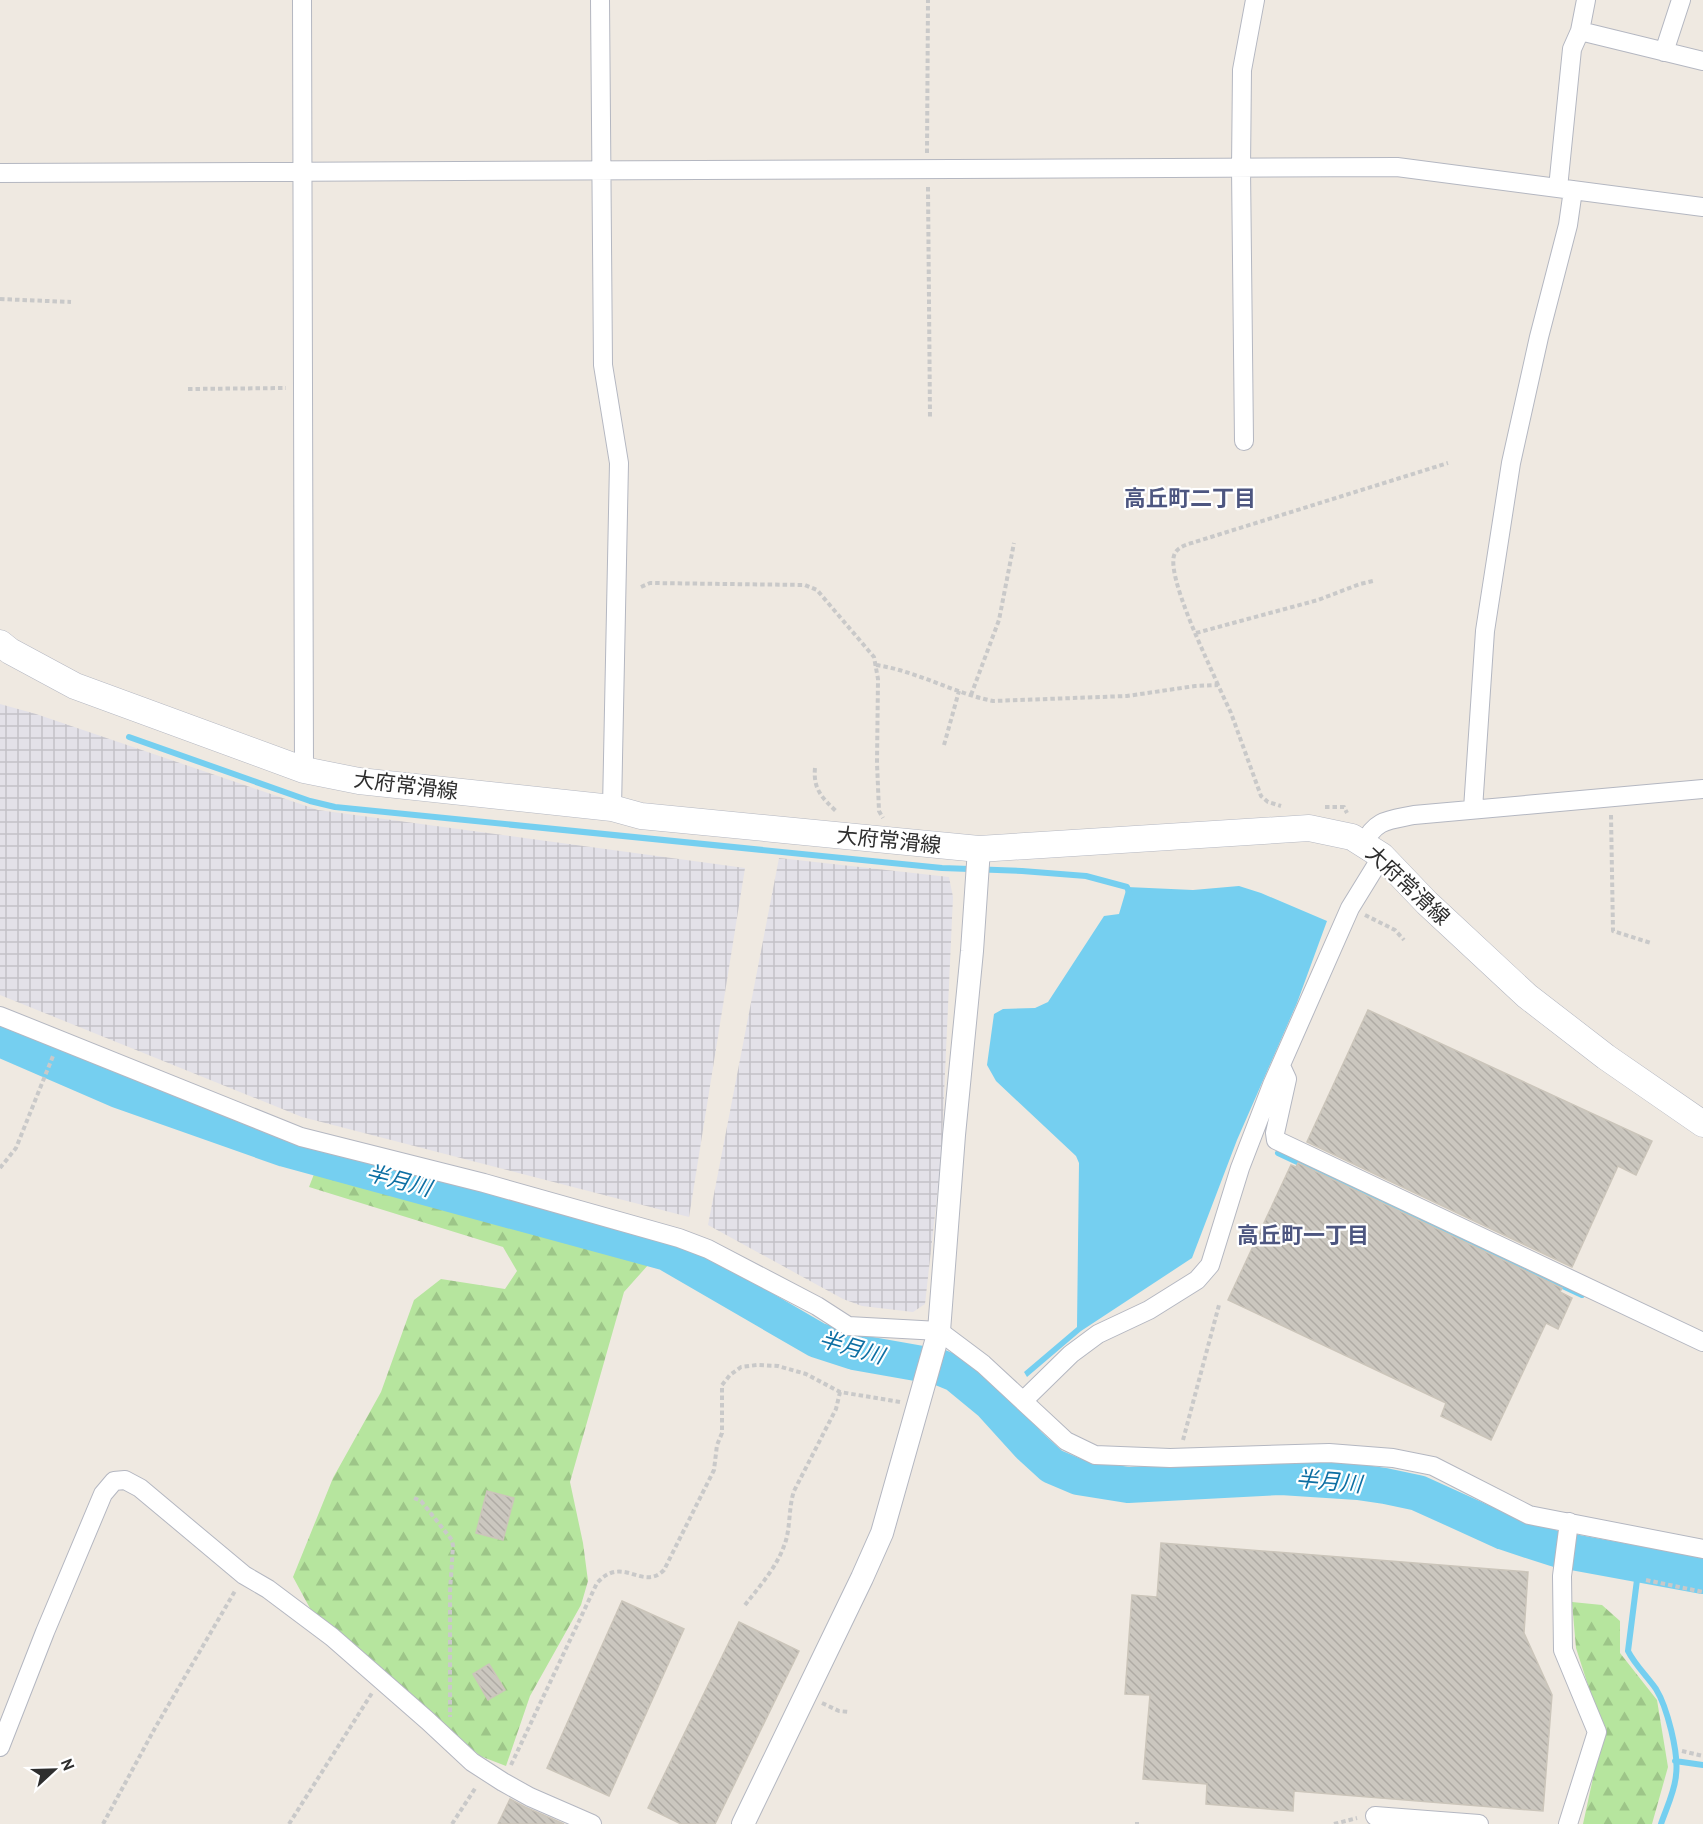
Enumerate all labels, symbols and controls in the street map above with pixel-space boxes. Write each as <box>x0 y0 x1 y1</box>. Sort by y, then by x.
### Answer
district label: 高丘町二丁目 <box>1124 484 1256 512</box>
street label: 大府常滑線 <box>352 765 460 805</box>
street label: 大府常滑線 <box>835 821 943 859</box>
street label: 大府常滑線 <box>1360 839 1456 931</box>
water label: 半月川 <box>363 1158 436 1203</box>
district label: 高丘町一丁目 <box>1237 1221 1369 1249</box>
water label: 半月川 <box>816 1324 889 1370</box>
water label: 半月川 <box>1295 1464 1365 1498</box>
north arrow <box>24 1740 84 1800</box>
text: N <box>57 1756 79 1773</box>

